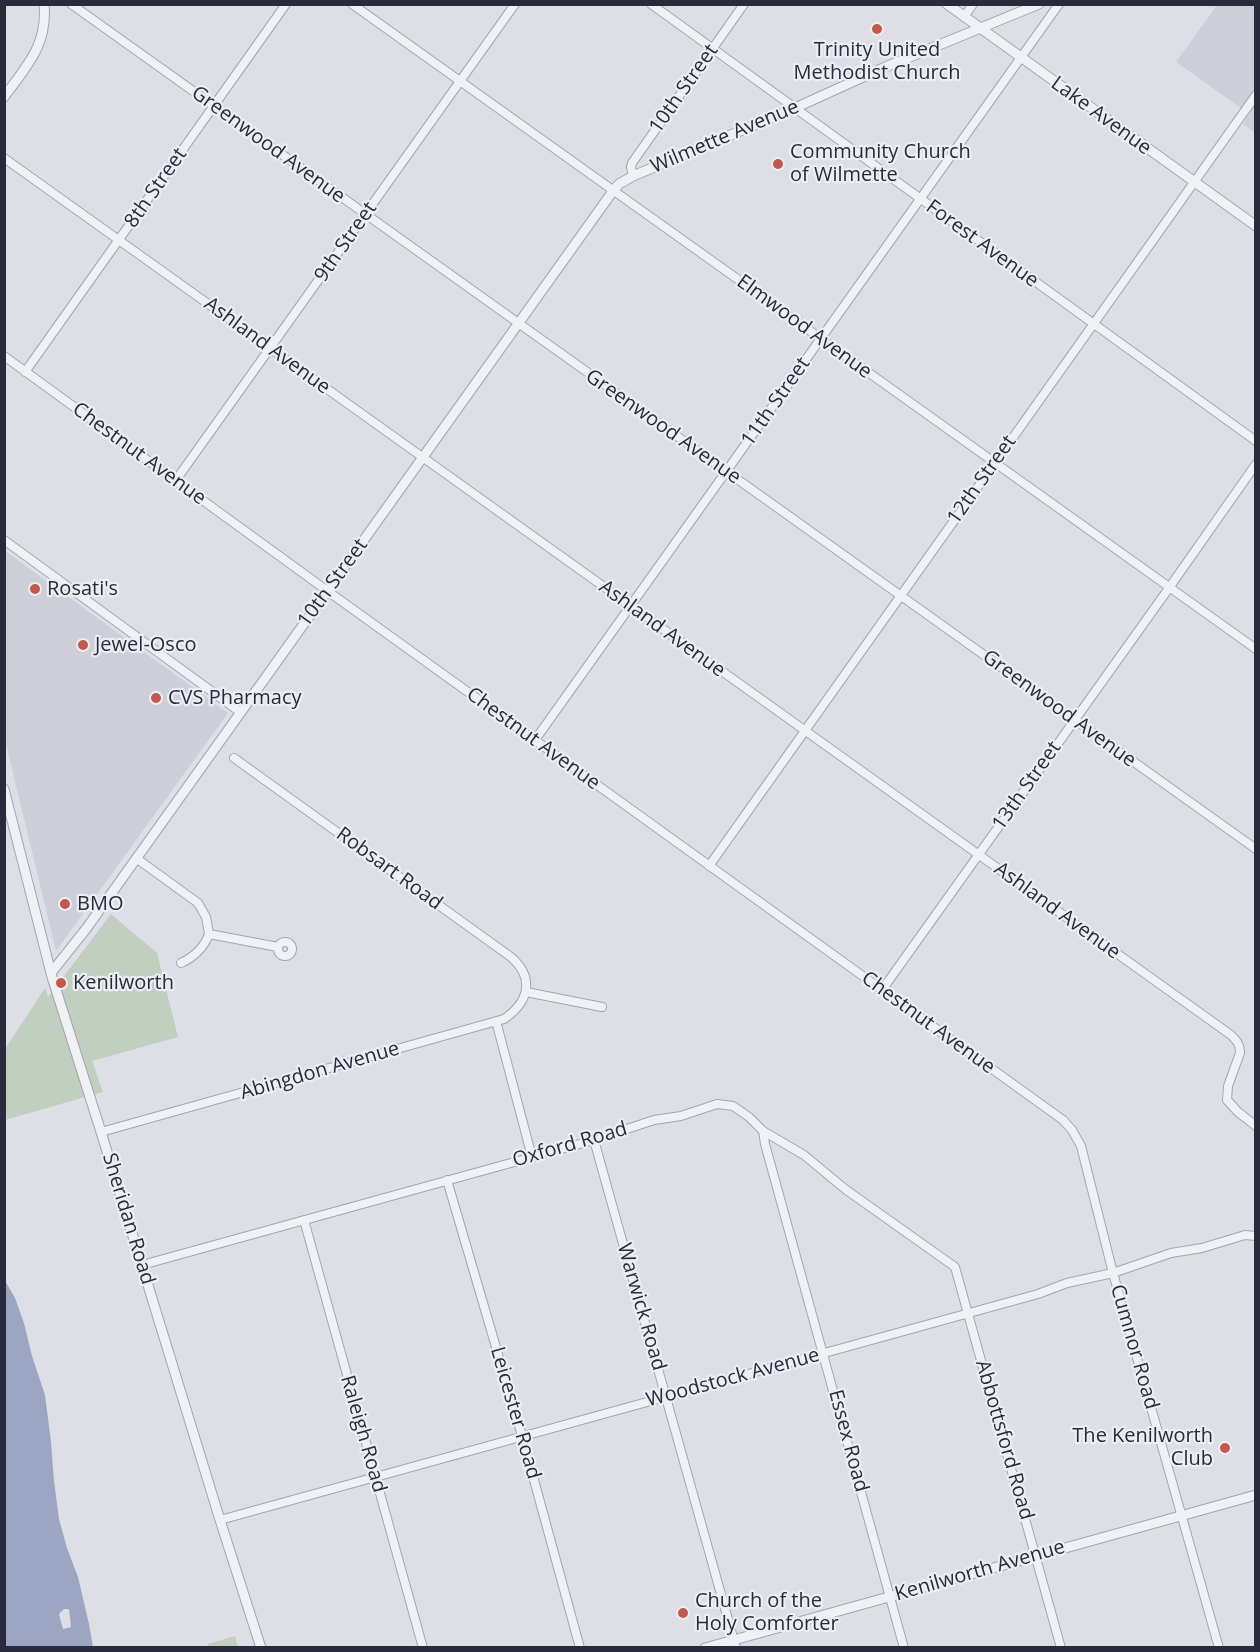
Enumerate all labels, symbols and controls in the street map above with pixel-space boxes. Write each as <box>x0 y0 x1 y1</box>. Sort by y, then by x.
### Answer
marker: Trinity United Methodist Church <box>870 22 884 36</box>
place label: Trinity United Methodist Church <box>794 38 960 85</box>
street label: 10th Street <box>645 40 723 138</box>
street label: Lake Avenue <box>1046 72 1156 160</box>
street label: Greenwood Avenue <box>186 81 350 209</box>
street label: Wilmette Avenue <box>647 95 803 179</box>
place label: Community Church of Wilmette <box>790 140 971 187</box>
street label: 8th Street <box>120 143 192 233</box>
marker: Community Church of Wilmette <box>771 157 785 171</box>
street label: Forest Avenue <box>921 195 1043 293</box>
street label: 9th Street <box>310 197 382 287</box>
street label: Elmwood Avenue <box>732 270 876 384</box>
street label: Ashland Avenue <box>199 292 335 400</box>
street label: 11th Street <box>737 353 815 451</box>
street label: Greenwood Avenue <box>581 364 745 490</box>
street label: Chestnut Avenue <box>68 397 210 511</box>
street label: 12th Street <box>943 431 1021 529</box>
street label: 10th Street <box>293 534 373 632</box>
street label: Ashland Avenue <box>594 575 730 683</box>
place label: Rosati's <box>47 577 118 601</box>
marker: Rosati's <box>28 582 42 596</box>
place label: Jewel-Osco <box>95 633 197 657</box>
marker: Jewel-Osco <box>76 638 90 652</box>
street label: Greenwood Avenue <box>977 645 1141 773</box>
street label: Chestnut Avenue <box>462 682 604 796</box>
place label: CVS Pharmacy <box>168 686 301 710</box>
marker: CVS Pharmacy <box>149 691 163 705</box>
street label: 13th Street <box>988 737 1066 835</box>
street label: Robsart Road <box>331 822 447 916</box>
street label: Ashland Avenue <box>989 857 1125 965</box>
place label: BMO <box>77 892 123 916</box>
marker: BMO <box>58 897 72 911</box>
street label: Chestnut Avenue <box>857 966 999 1080</box>
place label: Kenilworth <box>73 971 174 995</box>
marker: Kenilworth <box>54 976 68 990</box>
street label: Abingdon Avenue <box>238 1037 402 1105</box>
street label: Oxford Road <box>510 1117 630 1173</box>
street label: Sheridan Road <box>97 1150 159 1288</box>
street label: Warwick Road <box>611 1241 671 1373</box>
street label: Cumnor Road <box>1105 1282 1163 1412</box>
street label: Woodstock Avenue <box>644 1343 822 1413</box>
street label: Leicester Road <box>485 1344 545 1482</box>
street label: Abbottsford Road <box>970 1357 1038 1523</box>
street label: Raleigh Road <box>335 1373 391 1495</box>
street label: Essex Road <box>823 1387 873 1495</box>
place label: The Kenilworth Club <box>1072 1424 1213 1471</box>
marker: The Kenilworth Club <box>1218 1441 1232 1455</box>
street label: Kenilworth Avenue <box>892 1535 1068 1607</box>
place label: Church of the Holy Comforter <box>695 1589 839 1636</box>
marker: Church of the Holy Comforter <box>676 1606 690 1620</box>

